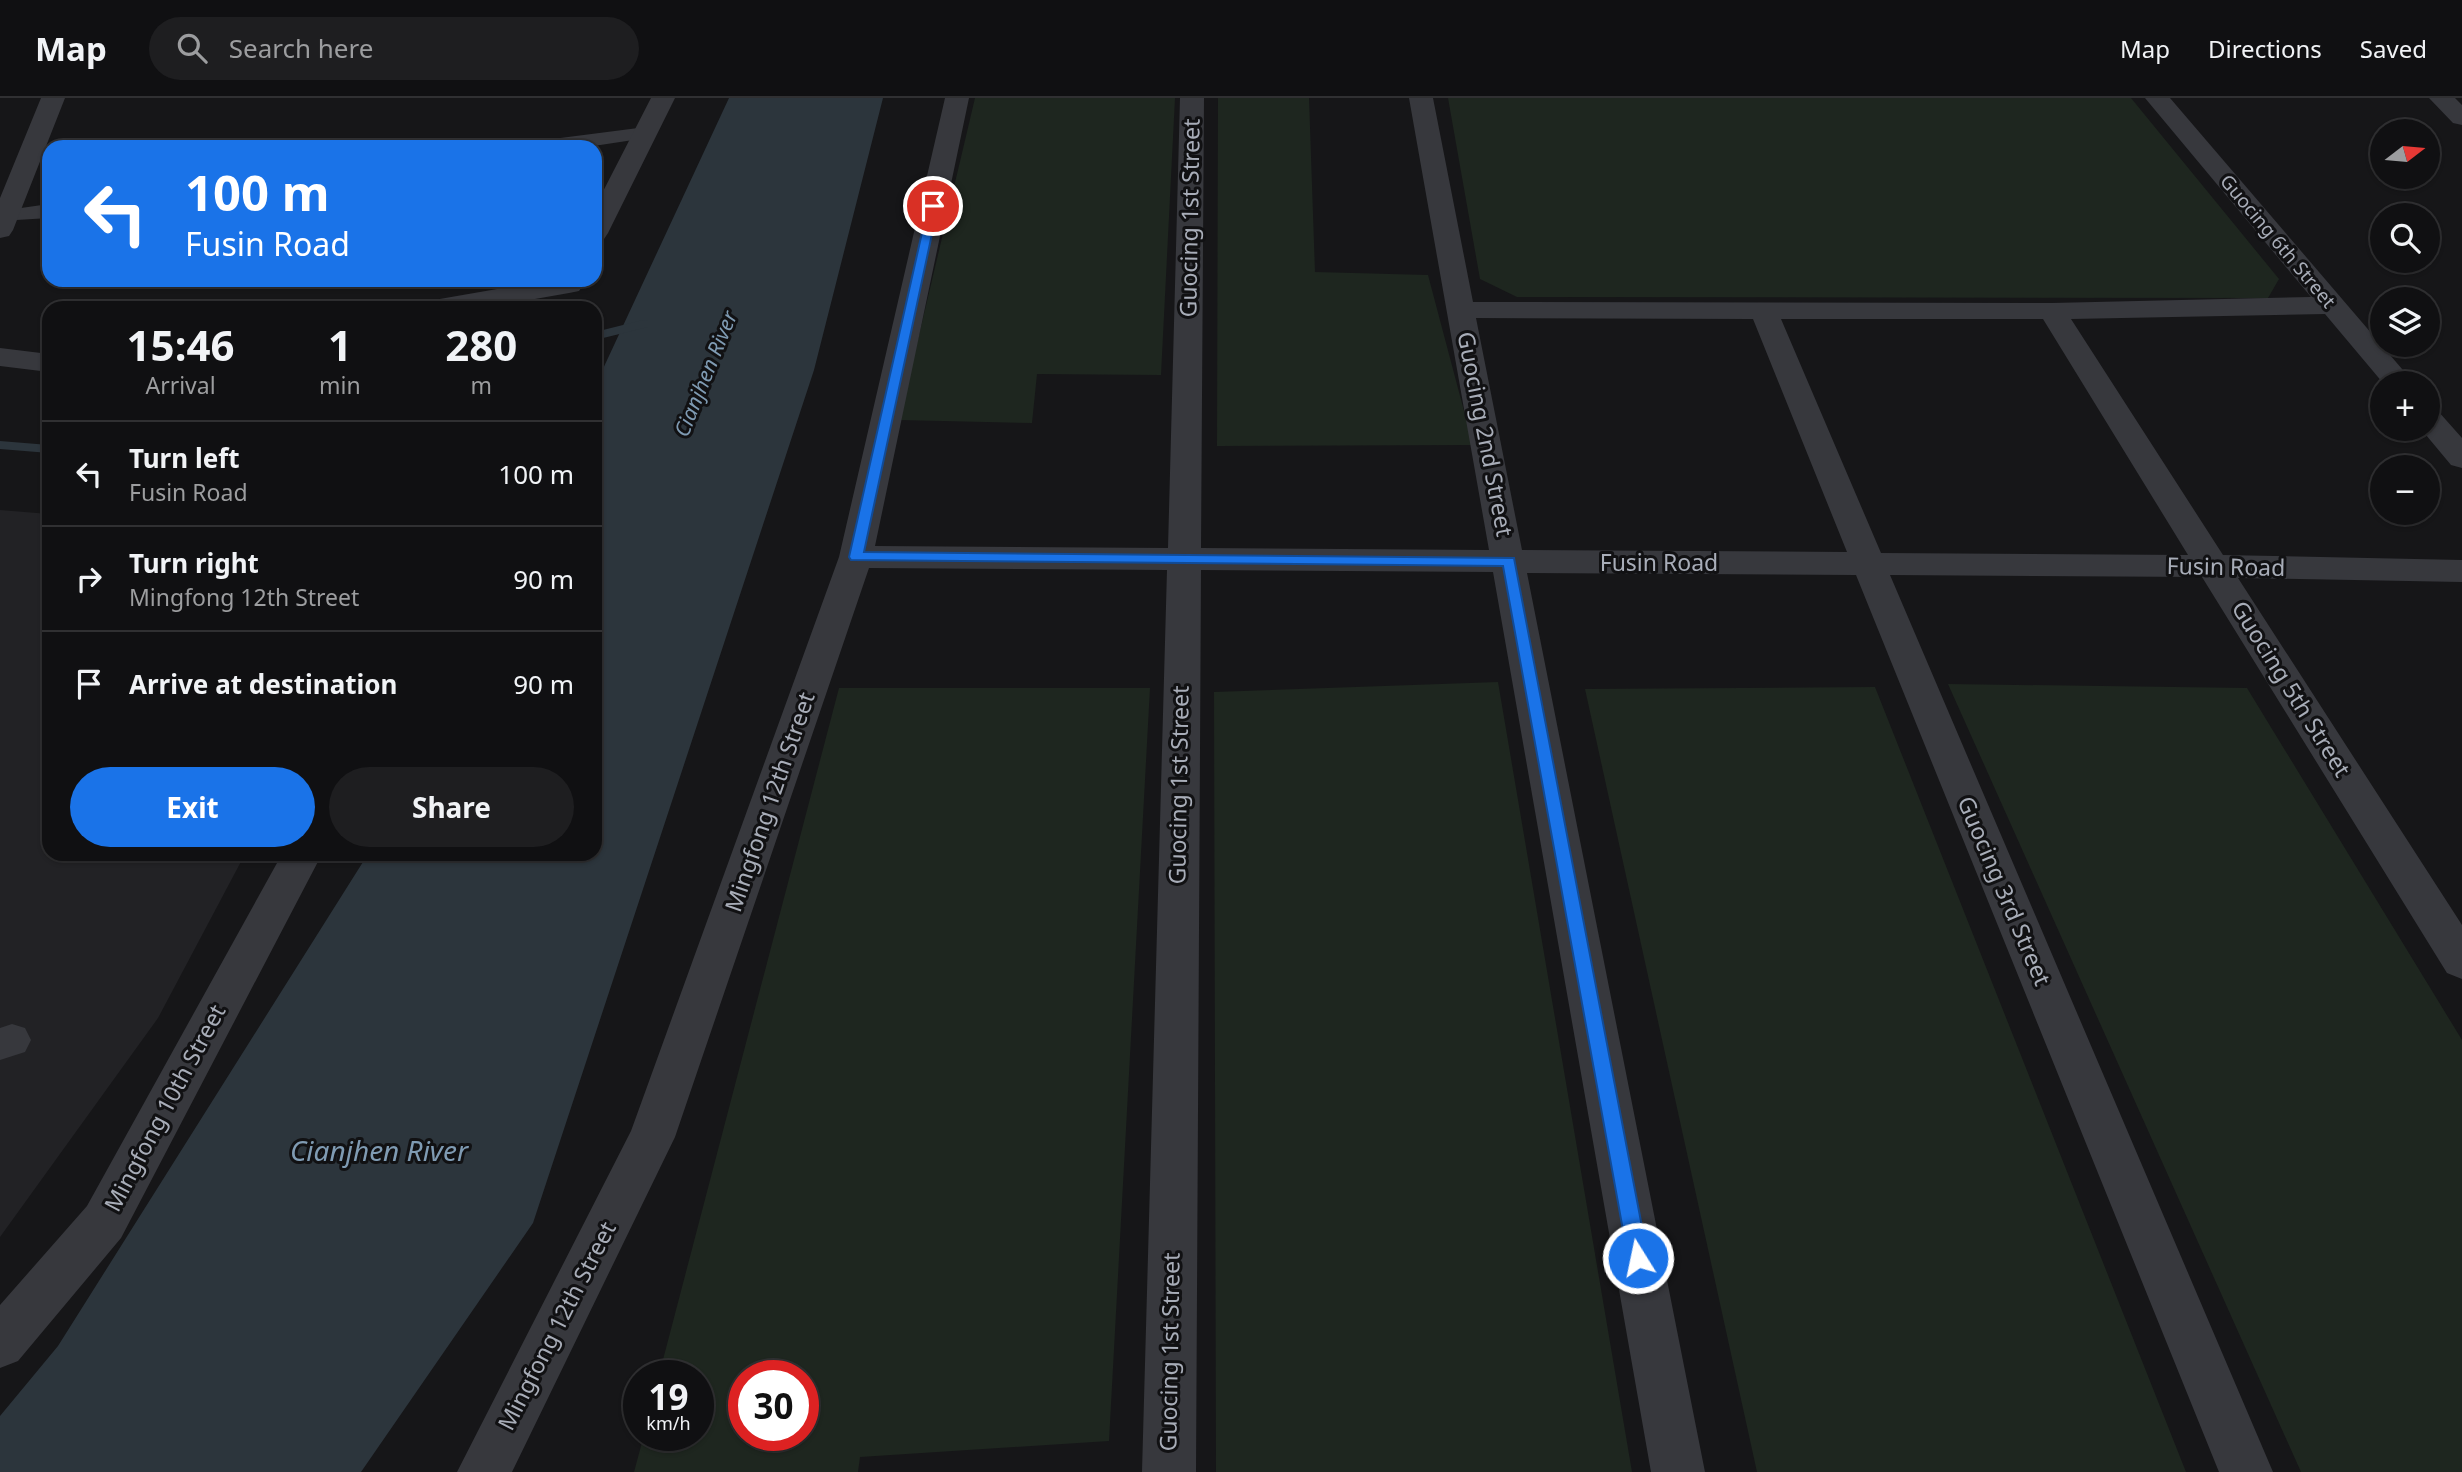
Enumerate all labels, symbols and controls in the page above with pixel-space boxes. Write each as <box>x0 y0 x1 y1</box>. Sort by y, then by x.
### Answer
search box <box>149 17 639 80</box>
text: Map <box>35 26 107 71</box>
icon: search <box>173 29 211 67</box>
text: Search here <box>229 30 373 66</box>
text: Map <box>2120 32 2170 65</box>
text: Directions <box>2208 32 2322 65</box>
text: Saved <box>2360 32 2427 65</box>
street label: Guocing 1st Street <box>1171 118 1207 318</box>
north arrow <box>2370 119 2440 189</box>
map controls <box>2370 119 2440 525</box>
text: 100 m <box>185 159 330 225</box>
icon: left <box>70 168 161 259</box>
street label: Guocing 6th Street <box>2214 169 2342 313</box>
pin <box>903 176 963 236</box>
icon: arrive <box>914 187 952 225</box>
button: search <box>2370 203 2440 273</box>
text: Fusin Road <box>185 222 350 265</box>
button: layers <box>2370 287 2440 357</box>
water label: Cianjhen River <box>667 305 744 441</box>
text: 15:46 <box>127 316 234 373</box>
text: 1 <box>328 316 352 373</box>
text: 280 <box>445 316 517 373</box>
street label: Guocing 2nd Street <box>1450 329 1522 539</box>
text: Arrival <box>145 369 216 401</box>
text: min <box>319 369 361 401</box>
text: m <box>471 369 492 401</box>
button: + <box>2370 371 2440 441</box>
text: Turn left <box>129 440 240 476</box>
icon: left <box>70 455 108 493</box>
button: − <box>2370 455 2440 525</box>
text: 100 m <box>498 456 574 492</box>
text: Fusin Road <box>129 476 248 508</box>
text: Turn right <box>129 545 259 581</box>
street label: Fusin Road <box>1600 546 1718 578</box>
street label: Fusin Road <box>2166 549 2286 583</box>
icon: right <box>70 560 108 598</box>
text: 90 m <box>513 561 574 597</box>
text: Mingfong 12th Street <box>129 581 359 613</box>
street label: Guocing 5th Street <box>2225 594 2359 783</box>
icon: arrive <box>70 665 108 703</box>
text: Arrive at destination <box>129 666 398 702</box>
text: 90 m <box>513 666 574 702</box>
street label: Guocing 1st Street <box>1160 685 1196 885</box>
street label: Mingfong 12th Street <box>716 688 822 916</box>
button: Exit <box>70 767 315 847</box>
button: Share <box>329 767 574 847</box>
street label: Guocing 3rd Street <box>1951 791 2059 990</box>
street label: Mingfong 10th Street <box>96 998 232 1217</box>
water label: Cianjhen River <box>290 1131 470 1169</box>
street label: Mingfong 12th Street <box>490 1216 623 1435</box>
position arrow <box>1601 1221 1675 1295</box>
street label: Guocing 1st Street <box>1151 1252 1187 1452</box>
speed limit sign: 30 <box>728 1360 819 1451</box>
text: 19 <box>648 1373 689 1420</box>
text: km/h <box>646 1411 691 1435</box>

